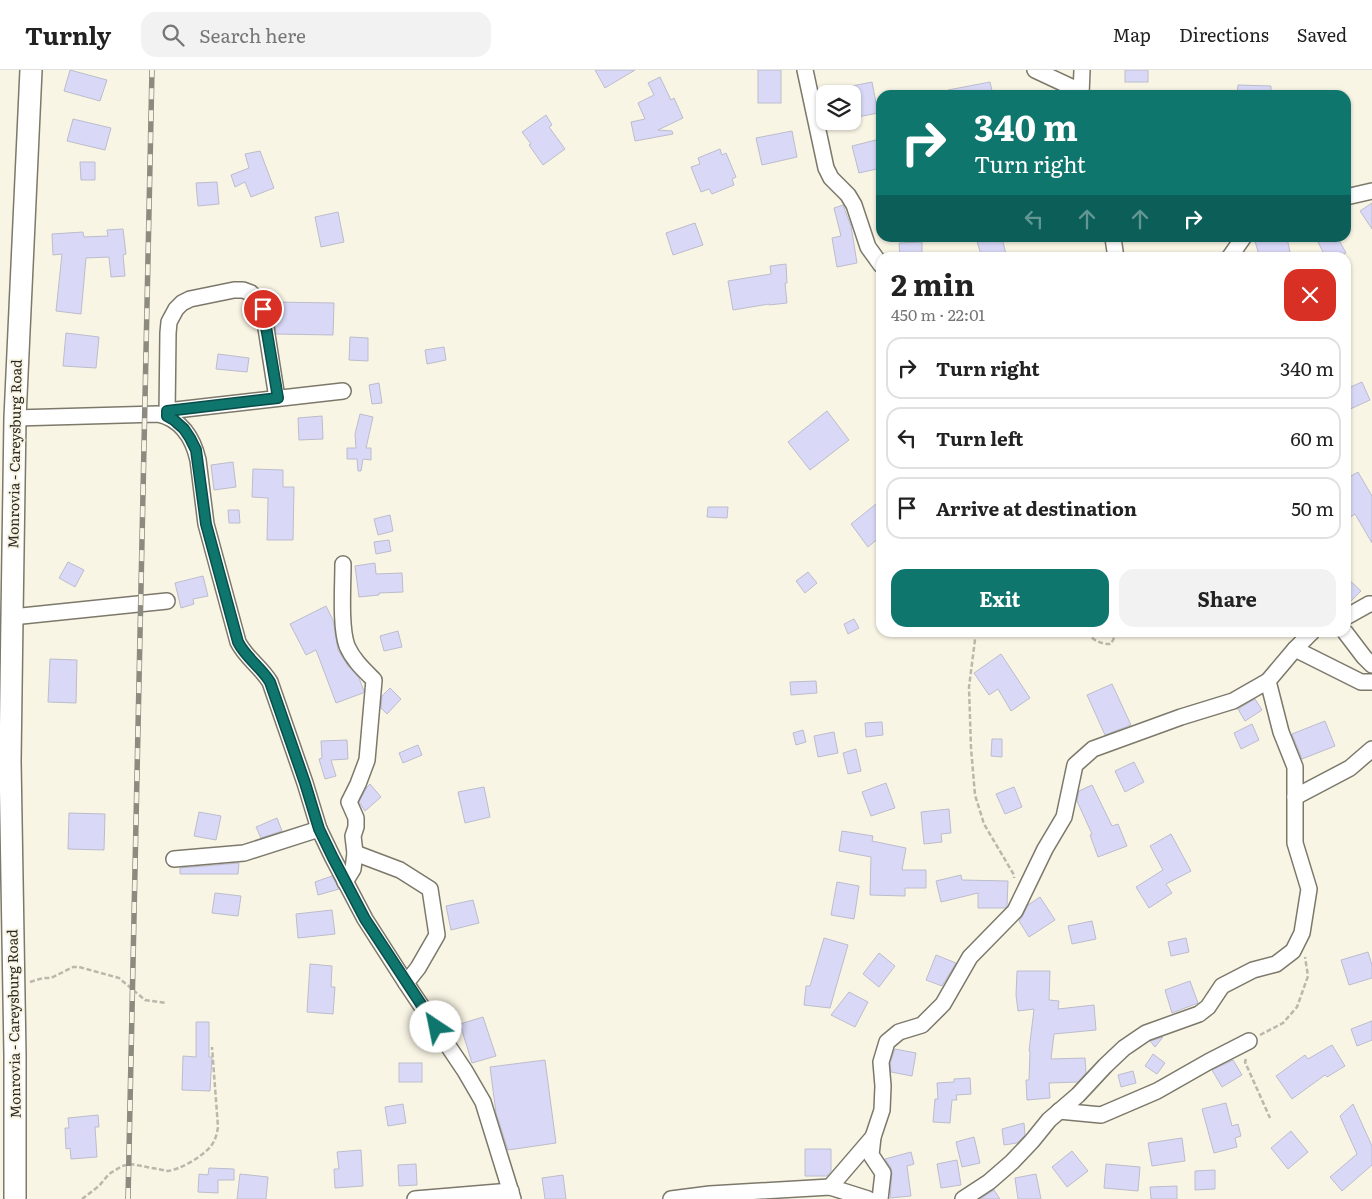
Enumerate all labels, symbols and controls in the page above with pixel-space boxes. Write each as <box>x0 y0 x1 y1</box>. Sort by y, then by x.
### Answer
search box <box>141 12 491 57</box>
text: Turnly <box>25 17 111 52</box>
icon: search <box>159 21 187 49</box>
text: Search here <box>199 21 306 49</box>
text: Map <box>1113 21 1151 48</box>
text: Directions <box>1179 21 1269 48</box>
text: Saved <box>1297 21 1347 48</box>
map controls <box>816 85 861 130</box>
button: layers <box>816 85 861 130</box>
text: 340 m <box>974 100 1078 152</box>
icon: right <box>891 110 956 175</box>
text: Turn right <box>974 147 1086 180</box>
icon: left <box>1020 205 1048 233</box>
icon: ahead <box>1073 205 1101 233</box>
icon: ahead <box>1126 205 1154 233</box>
icon: right <box>1179 205 1207 233</box>
text: 2 min <box>891 261 975 305</box>
button: close <box>1284 269 1336 321</box>
pin <box>242 288 284 330</box>
icon: arrive <box>249 295 277 323</box>
text: 450 m · 22:01 <box>891 302 985 326</box>
icon: right <box>893 354 921 382</box>
text: Turn right <box>936 354 1040 382</box>
text: 340 m <box>1280 354 1334 382</box>
street label: Monrovia - Careysburg Road <box>2 359 26 549</box>
icon: left <box>893 424 921 452</box>
text: Turn left <box>936 424 1023 452</box>
text: 60 m <box>1291 424 1334 452</box>
icon: arrive <box>893 494 921 522</box>
text: Arrive at destination <box>936 494 1137 522</box>
text: 50 m <box>1291 494 1334 522</box>
button: Exit <box>891 569 1109 627</box>
button: Share <box>1119 569 1336 627</box>
street label: Monrovia - Careysburg Road <box>1 929 25 1119</box>
position arrow <box>409 1000 461 1052</box>

